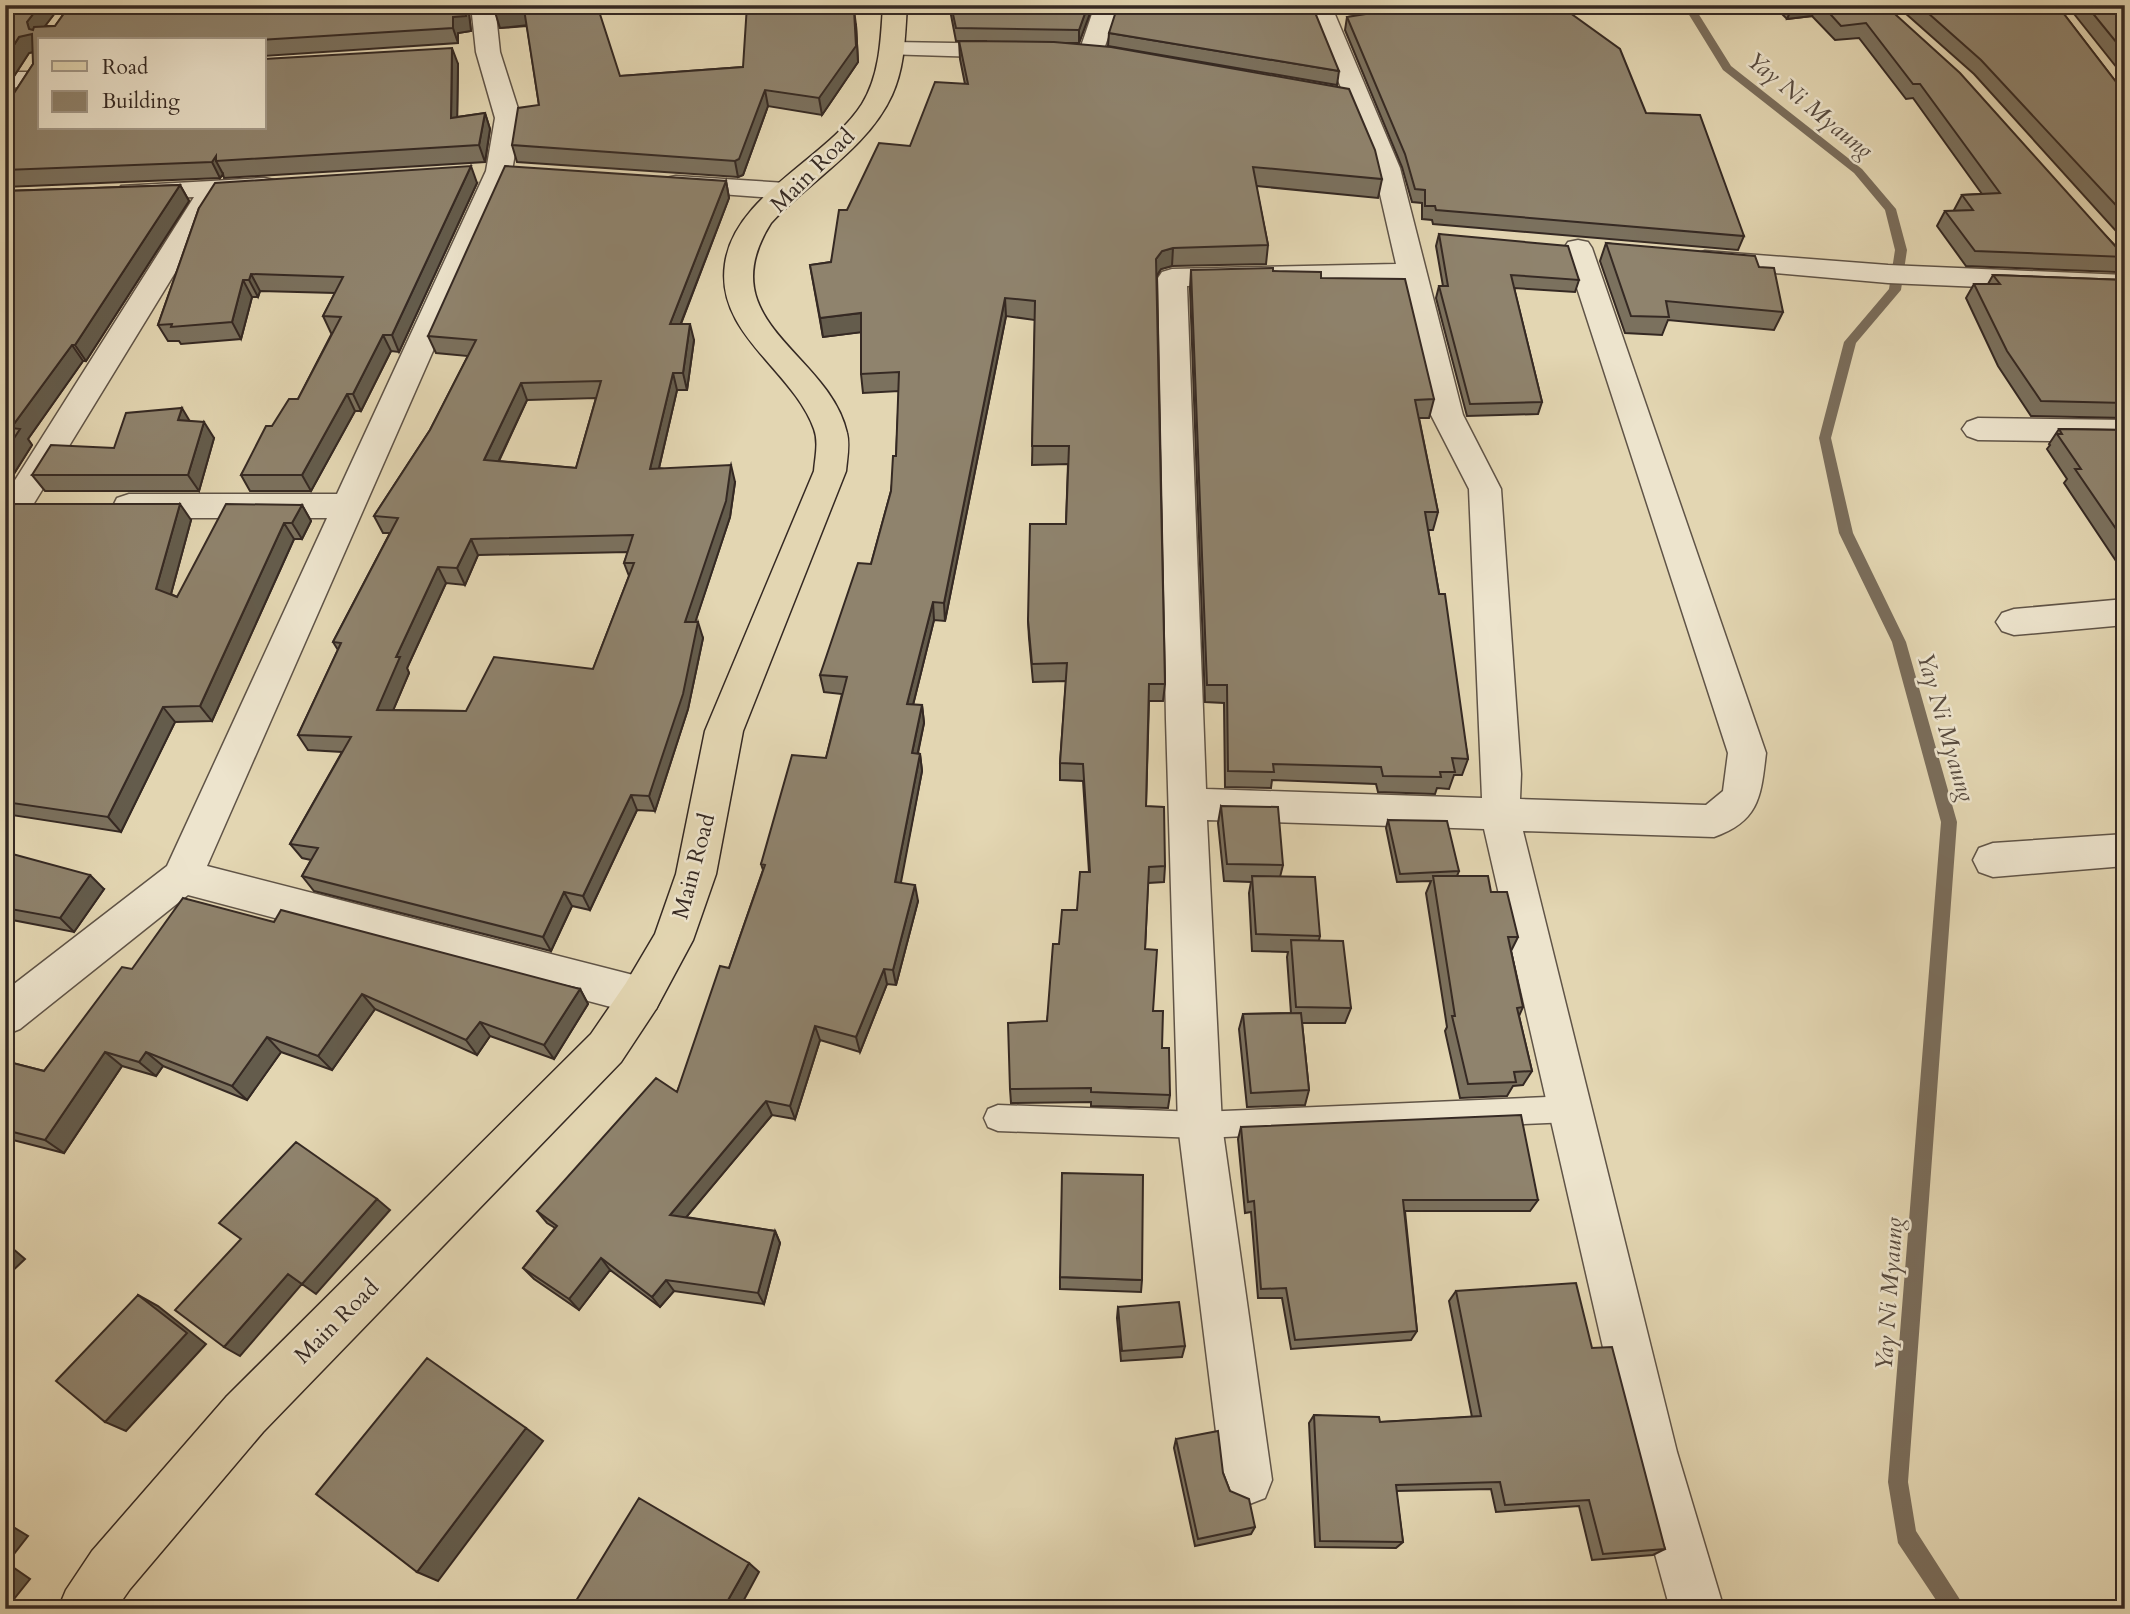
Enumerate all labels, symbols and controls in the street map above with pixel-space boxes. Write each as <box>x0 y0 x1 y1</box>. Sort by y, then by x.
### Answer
legend <box>38 38 266 130</box>
water label: Yay Ni Myaung <box>1739 44 1880 167</box>
text: Road <box>102 53 148 82</box>
text: Building <box>102 87 180 116</box>
street label: Main Road <box>763 121 862 219</box>
water label: Yay Ni Myaung <box>1908 648 1983 806</box>
street label: Main Road <box>665 809 723 922</box>
water label: Yay Ni Myaung <box>1868 1216 1911 1372</box>
street label: Main Road <box>287 1272 386 1370</box>

